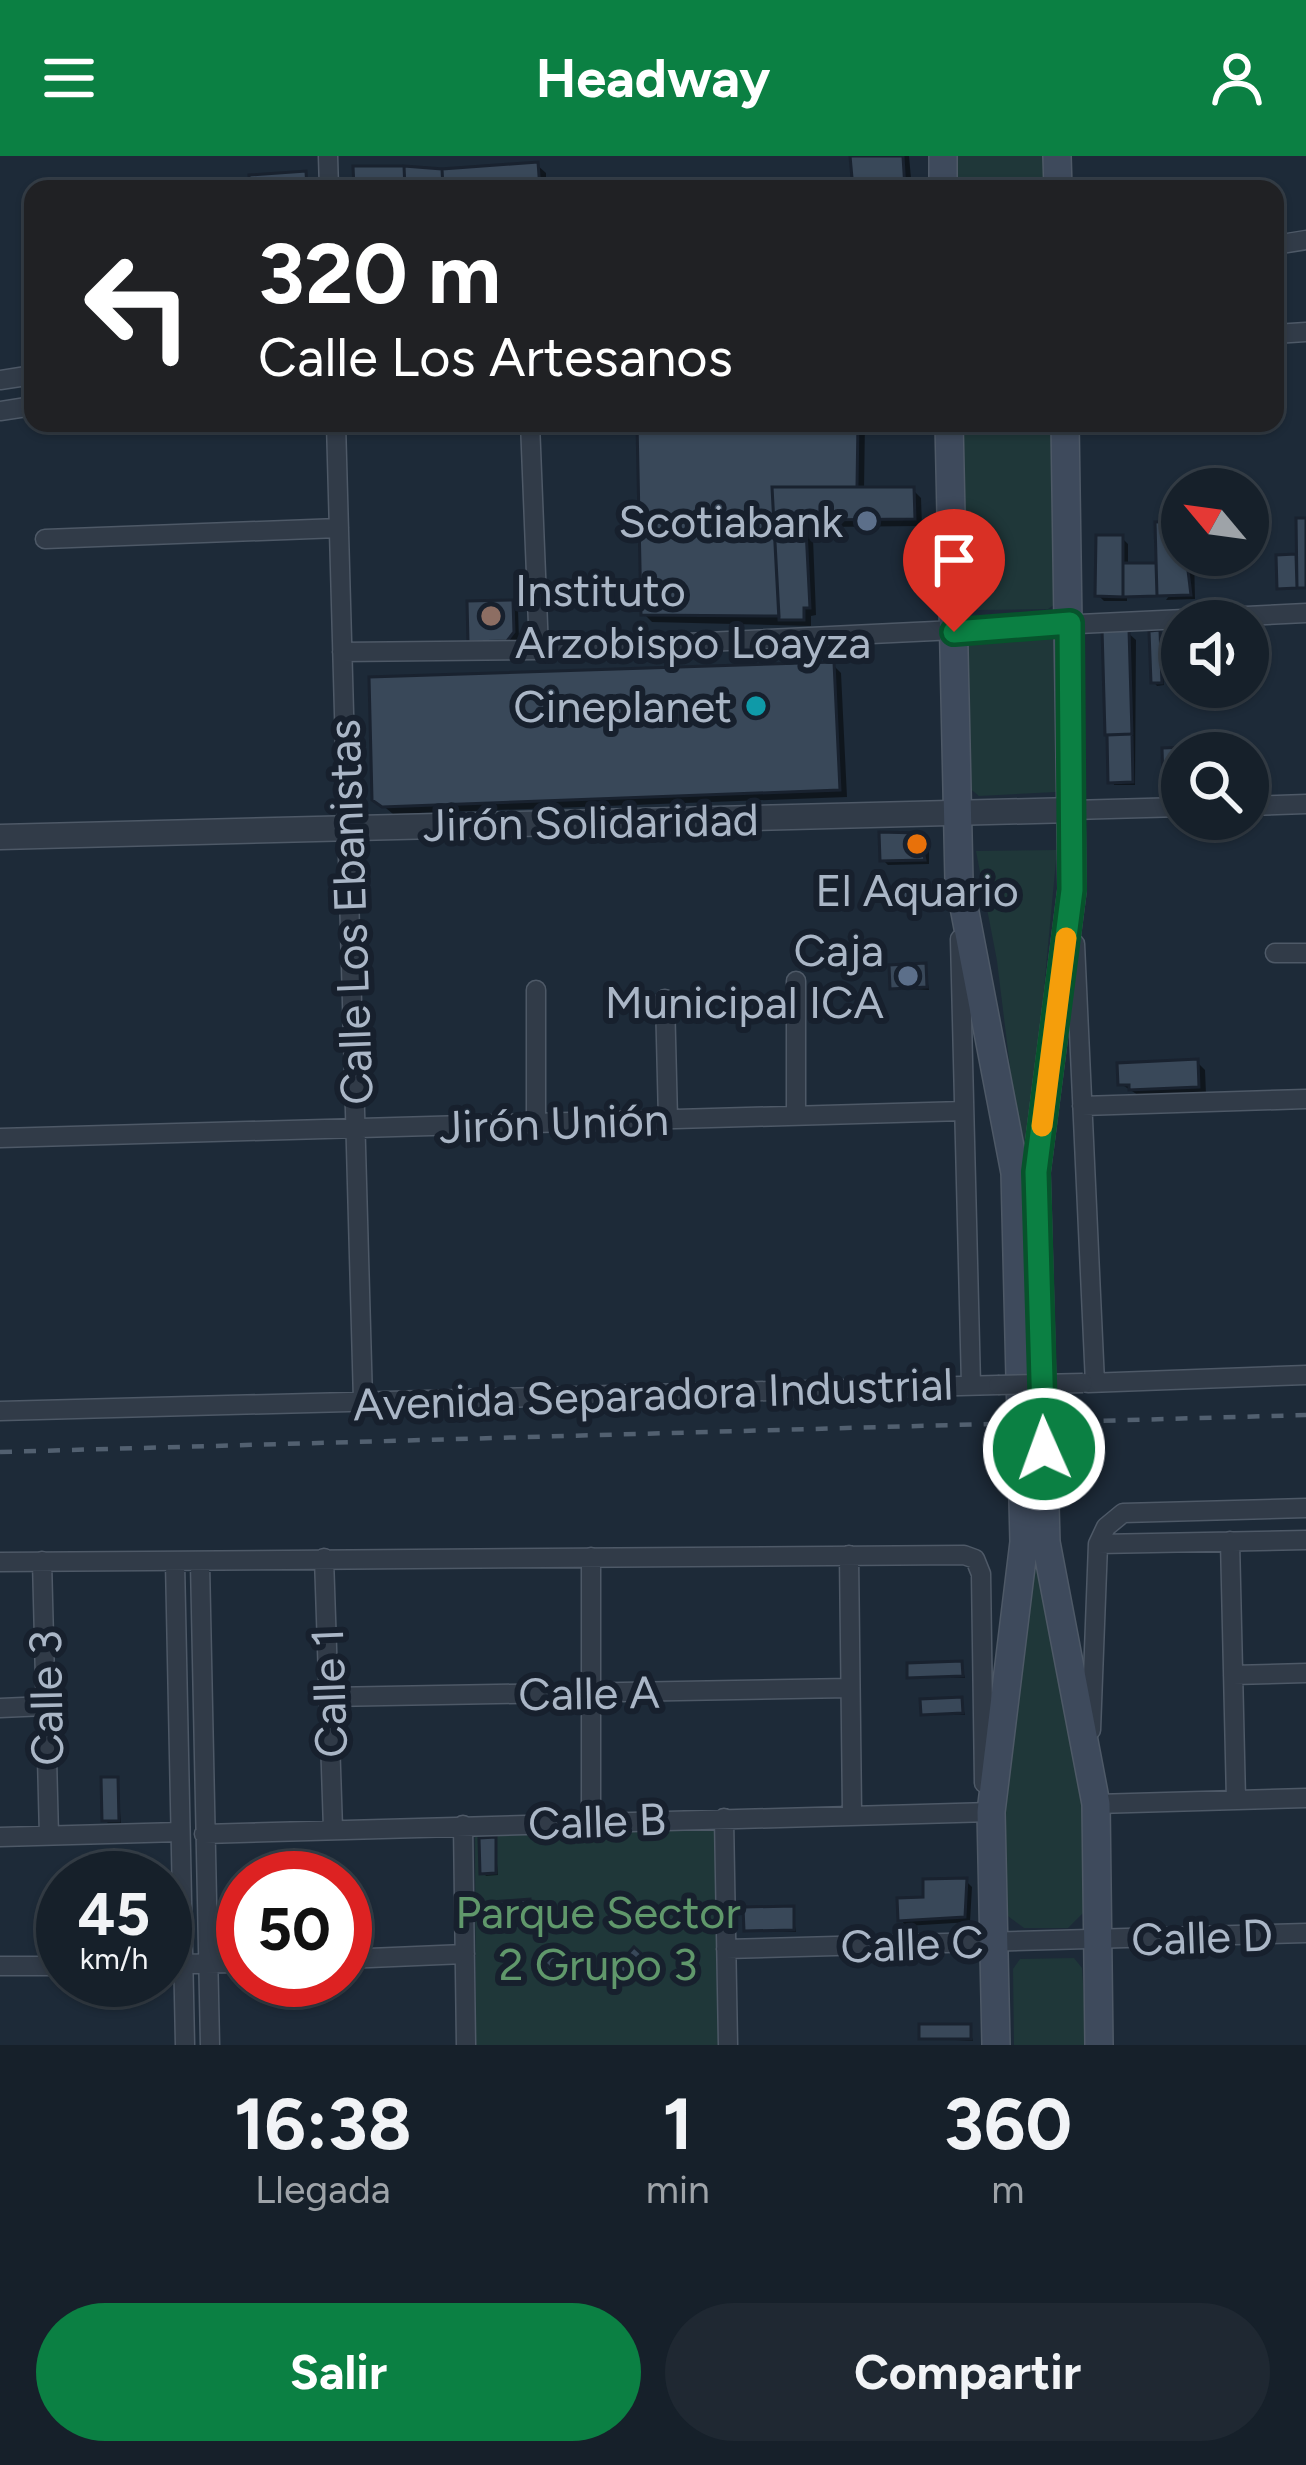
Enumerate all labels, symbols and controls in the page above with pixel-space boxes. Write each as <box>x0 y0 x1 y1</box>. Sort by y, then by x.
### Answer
icon: menu <box>36 45 102 111</box>
icon: person <box>1204 45 1270 111</box>
text: Headway <box>536 46 770 111</box>
text: 320 m <box>258 223 501 324</box>
icon: left <box>60 228 216 384</box>
text: Calle Los Artesanos <box>258 325 733 390</box>
north arrow <box>1161 468 1269 576</box>
map controls <box>1161 468 1269 840</box>
place label: Scotiabank <box>618 494 843 548</box>
marker: Scotiabank <box>854 508 880 534</box>
pin <box>903 509 1005 632</box>
icon: arrive <box>921 527 987 593</box>
place label: Instituto Arzobispo Loayza <box>515 563 871 669</box>
button: sound <box>1161 600 1269 708</box>
marker: Instituto Arzobispo Loayza <box>478 603 504 629</box>
place label: Cineplanet <box>513 679 732 733</box>
marker: Cineplanet <box>743 693 769 719</box>
street label: Calle Los Ebanistas <box>316 718 384 1106</box>
button: search <box>1161 732 1269 840</box>
street label: Jirón Solidaridad <box>423 792 759 852</box>
marker: El Aquario <box>904 831 930 857</box>
place label: El Aquario <box>815 863 1019 917</box>
place label: Caja Municipal ICA <box>605 923 885 1029</box>
marker: Caja Municipal ICA <box>895 963 921 989</box>
street label: Jirón Unión <box>438 1092 670 1154</box>
street label: Avenida Separadora Industrial <box>352 1357 954 1431</box>
position arrow <box>981 1386 1107 1512</box>
street label: Calle 1 <box>300 1627 358 1759</box>
street label: Calle 3 <box>18 1630 74 1766</box>
street label: Calle A <box>518 1665 661 1721</box>
street label: Calle B <box>527 1792 667 1850</box>
speed limit sign: 50 <box>216 1851 372 2007</box>
text: 45 <box>78 1878 150 1950</box>
park label: Parque Sector 2 Grupo 3 <box>455 1885 741 1991</box>
street label: Calle D <box>1130 1908 1274 1966</box>
street label: Calle C <box>839 1915 985 1973</box>
text: km/h <box>80 1940 148 1977</box>
text: 16:38 <box>234 2081 412 2167</box>
text: 1 <box>663 2081 693 2167</box>
text: 360 <box>944 2081 1072 2167</box>
text: Llegada <box>255 2166 391 2213</box>
text: min <box>646 2166 710 2213</box>
text: m <box>991 2166 1024 2213</box>
button: Salir <box>36 2303 641 2441</box>
button: Compartir <box>665 2303 1270 2441</box>

